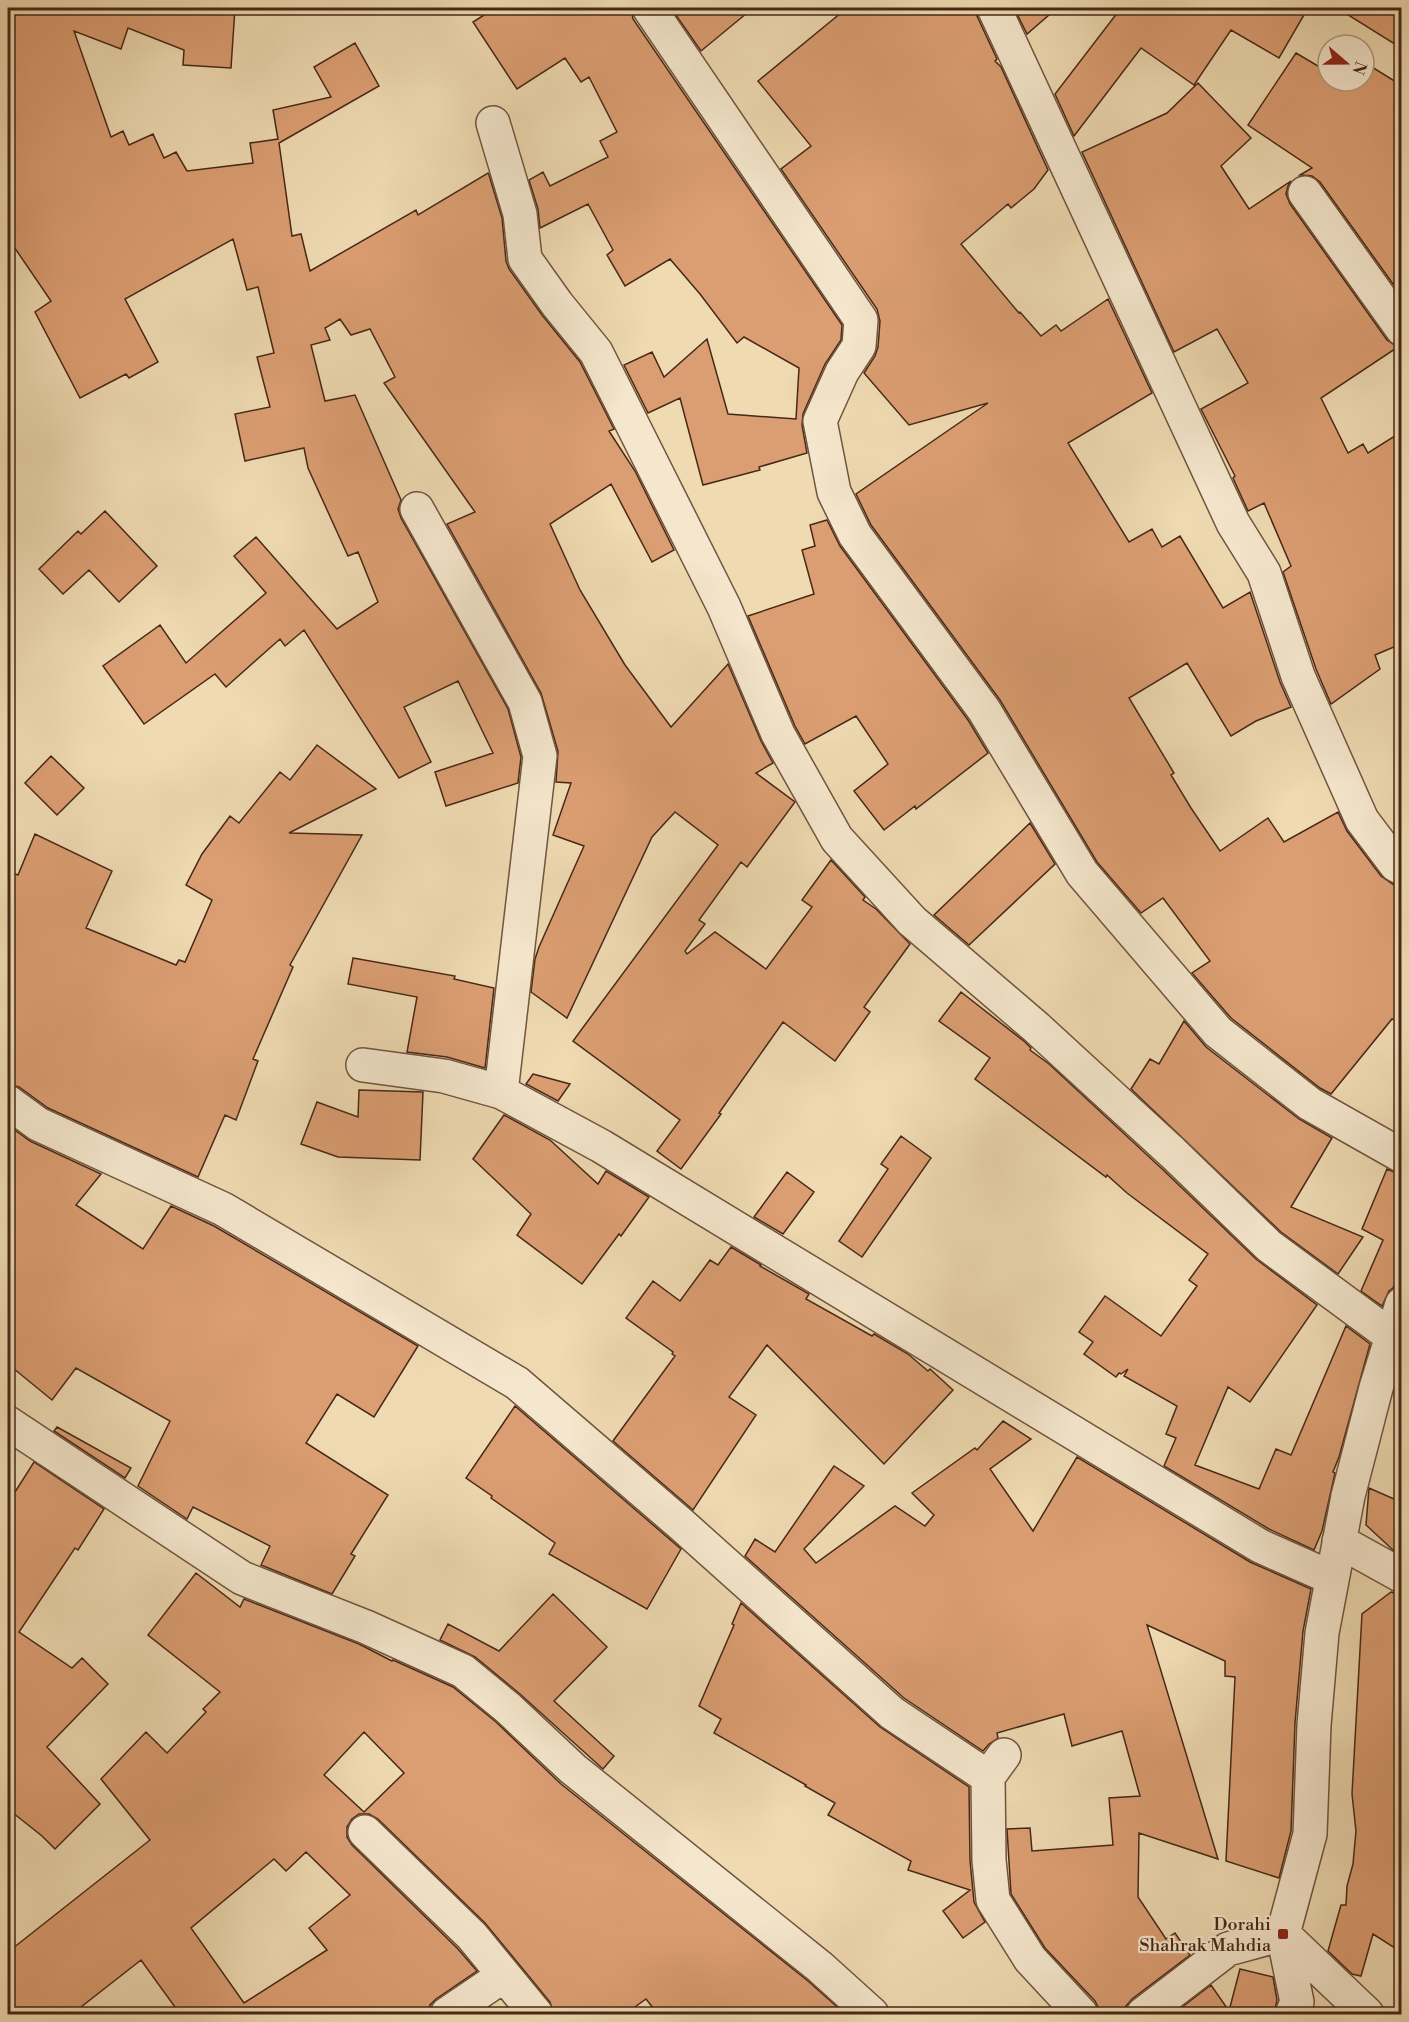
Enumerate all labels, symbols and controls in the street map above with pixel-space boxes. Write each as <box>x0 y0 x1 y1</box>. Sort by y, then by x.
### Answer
north arrow <box>1316 33 1376 93</box>
text: N <box>1347 58 1371 77</box>
place label: Dorahi Shahrak Mahdia <box>1139 1913 1272 1957</box>
marker: Dorahi Shahrak Mahdia <box>1276 1927 1290 1941</box>

